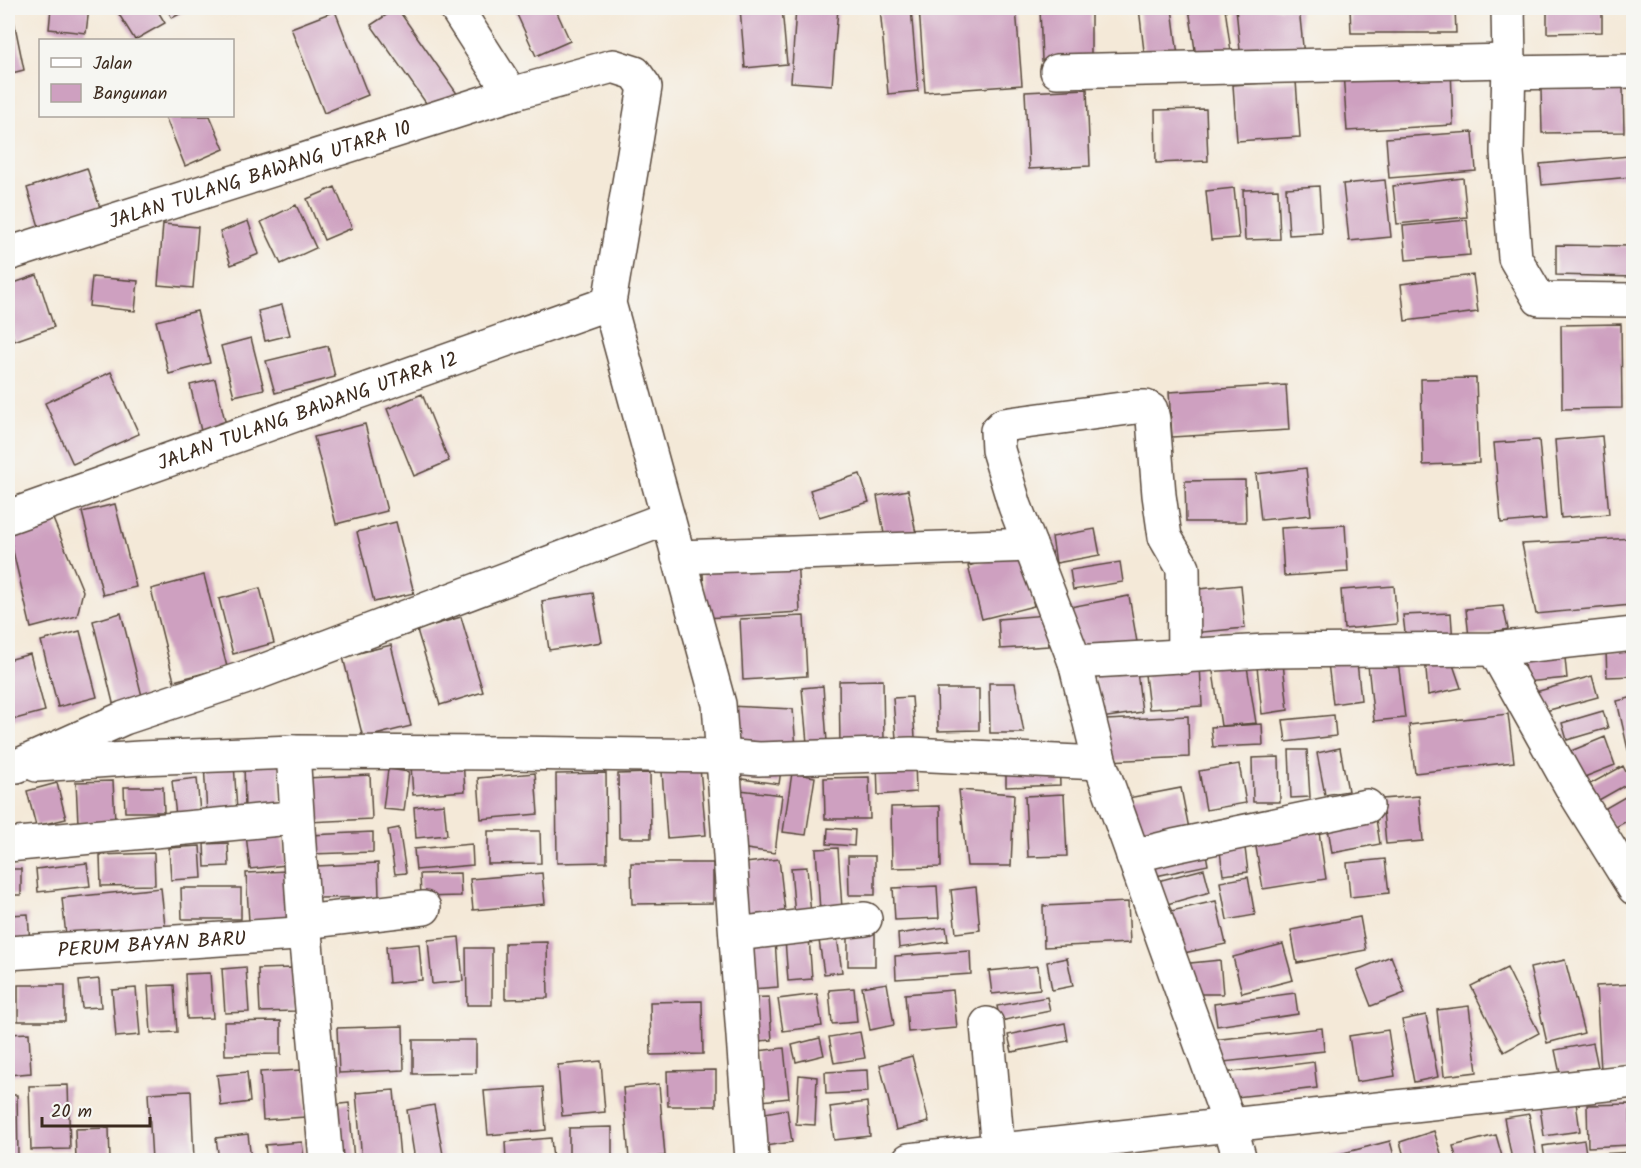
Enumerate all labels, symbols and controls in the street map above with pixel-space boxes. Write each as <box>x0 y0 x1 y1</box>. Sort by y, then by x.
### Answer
legend <box>39 39 234 117</box>
text: Jalan <box>93 50 132 79</box>
text: Bangunan <box>93 80 167 109</box>
street label: JALAN TULANG BAWANG UTARA 10 <box>105 113 415 239</box>
street label: JALAN TULANG BAWANG UTARA 12 <box>154 344 463 480</box>
street label: PERUM BAYAN BARU <box>57 923 247 968</box>
scale bar <box>42 1090 150 1128</box>
text: 20 m <box>51 1098 92 1127</box>

